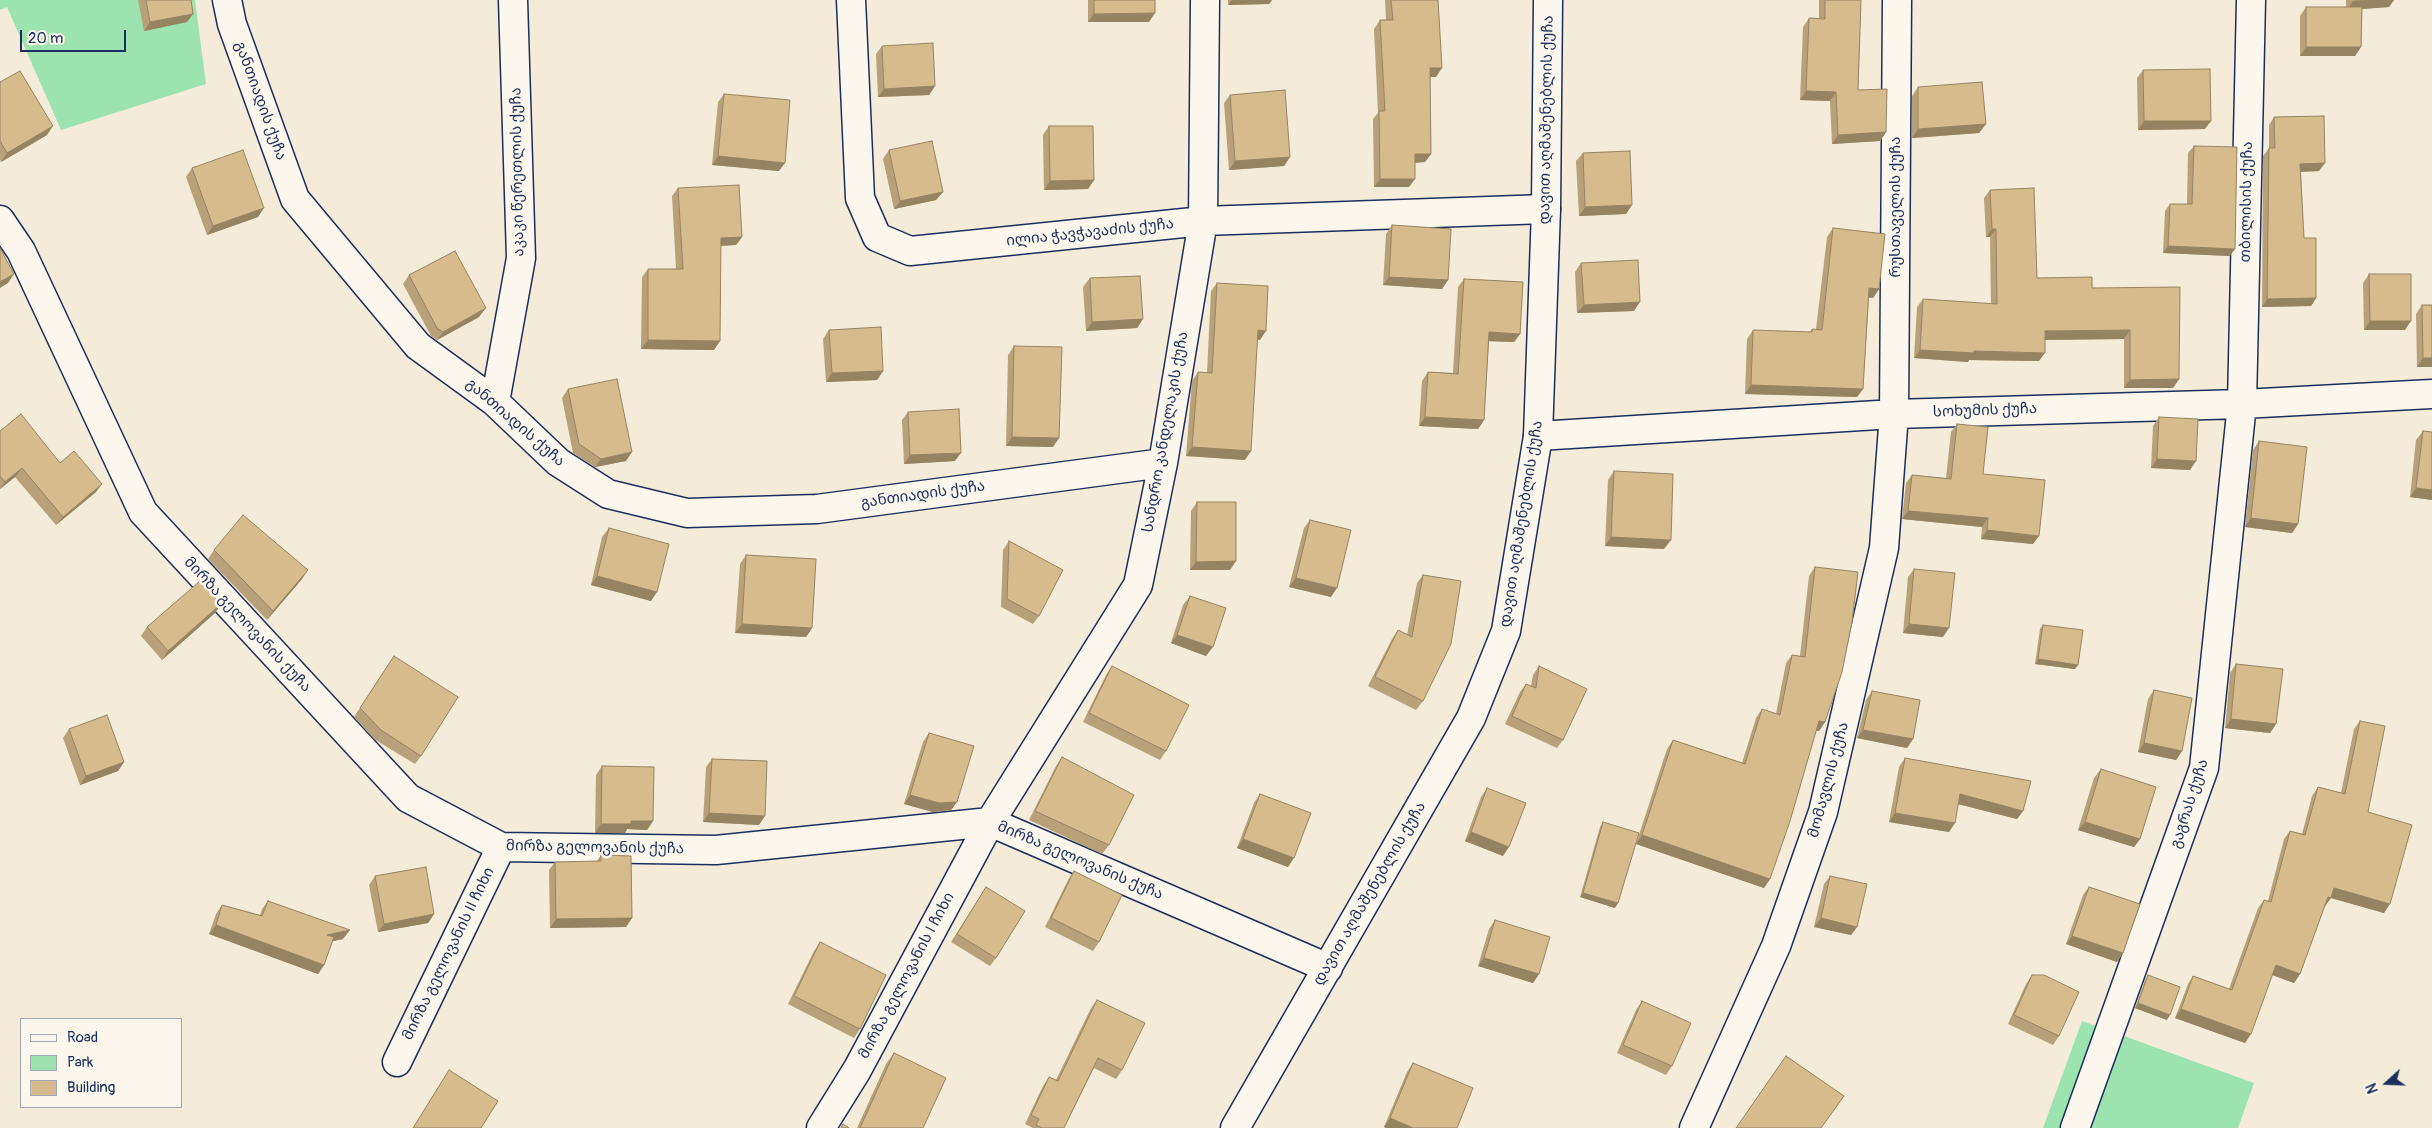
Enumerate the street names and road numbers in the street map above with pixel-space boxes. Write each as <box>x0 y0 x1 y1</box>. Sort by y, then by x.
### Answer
street label: დავით აღმაშენებლის ქუჩა <box>1536 15 1558 225</box>
street label: განთიადის ქუჩა <box>230 39 290 163</box>
street label: აკაკი წერეთლის ქუჩა <box>508 87 528 257</box>
street label: რუსთაველის ქუჩა <box>1887 137 1905 277</box>
street label: თბილისის ქუჩა <box>2237 141 2257 263</box>
street label: ილია ჭავჭავაძის ქუჩა <box>1005 215 1175 251</box>
street label: სანდრო კანდელაკის ქუჩა <box>1139 330 1193 534</box>
street label: განთიადის ქუჩა <box>462 375 568 471</box>
street label: სოხუმის ქუჩა <box>1933 400 2037 422</box>
street label: დავით აღმაშენებლის ქუჩა <box>1497 419 1547 629</box>
street label: განთიადის ქუჩა <box>860 477 986 513</box>
street label: მირზა გელოვანის ქუჩა <box>180 554 314 696</box>
street label: მომავლის ქუჩა <box>1805 720 1853 840</box>
street label: გაგრას ქუჩა <box>2167 757 2213 851</box>
street label: დავით აღმაშენებლის ქუჩა <box>1310 799 1430 989</box>
street label: მირზა გელოვანის ქუჩა <box>994 818 1166 904</box>
street label: მირზა გელოვანის ქუჩა <box>506 837 684 859</box>
street label: მირზა გელოვანის II ჩიხი <box>399 865 499 1043</box>
street label: მირზა გელოვანის I ჩიხი <box>855 890 959 1062</box>

